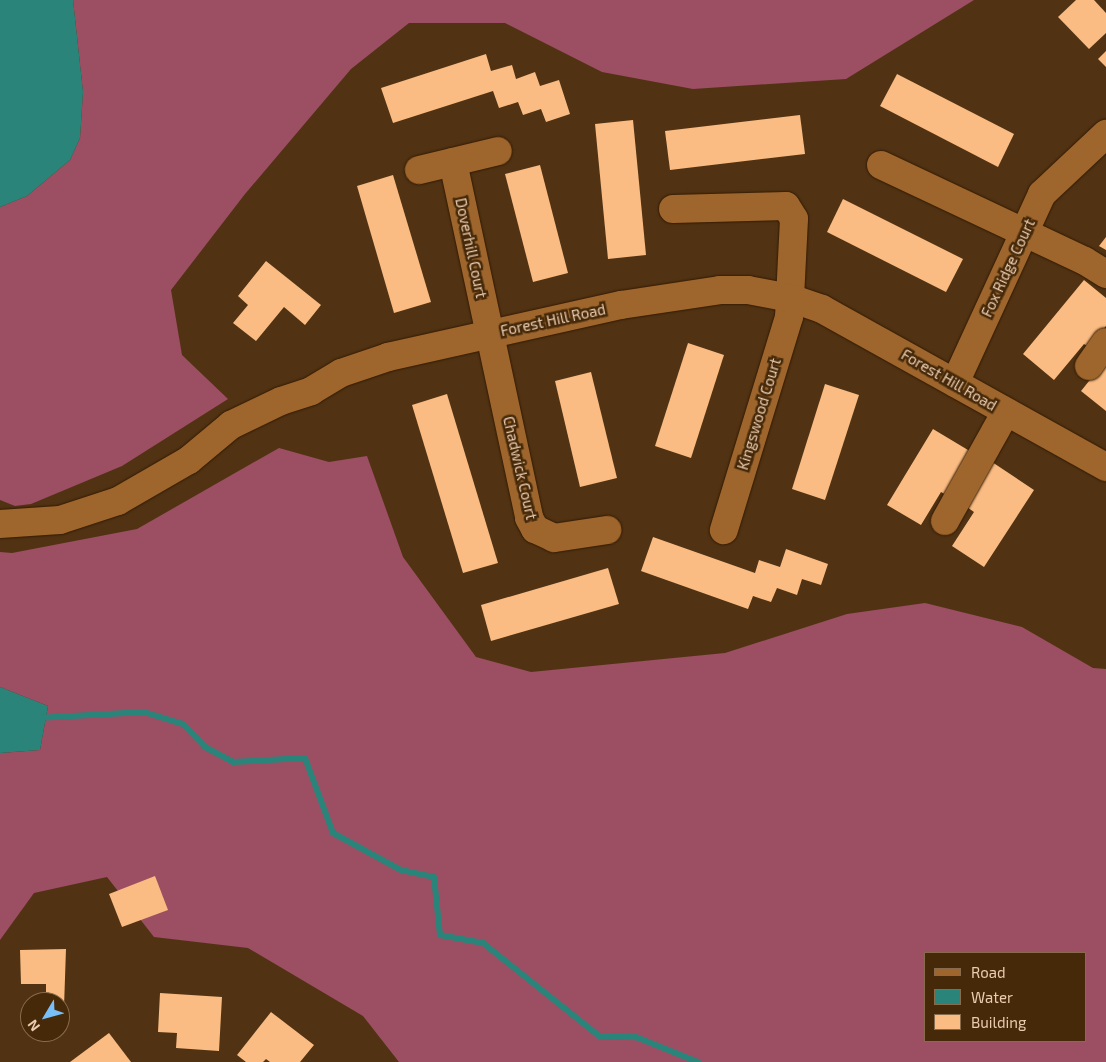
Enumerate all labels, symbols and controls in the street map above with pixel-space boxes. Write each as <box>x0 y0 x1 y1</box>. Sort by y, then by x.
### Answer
street label: Doverhill Court <box>452 196 490 300</box>
street label: Fox Ridge Court <box>977 216 1039 320</box>
street label: Forest Hill Road <box>499 300 607 340</box>
street label: Forest Hill Road <box>898 345 1000 415</box>
street label: Kingswood Court <box>733 356 785 472</box>
street label: Chadwick Court <box>499 414 541 522</box>
legend <box>924 952 1086 1042</box>
text: Road <box>971 963 1006 981</box>
text: Water <box>971 988 1013 1006</box>
north arrow <box>20 992 70 1042</box>
text: Building <box>971 1013 1026 1031</box>
text: N <box>24 1017 43 1035</box>

